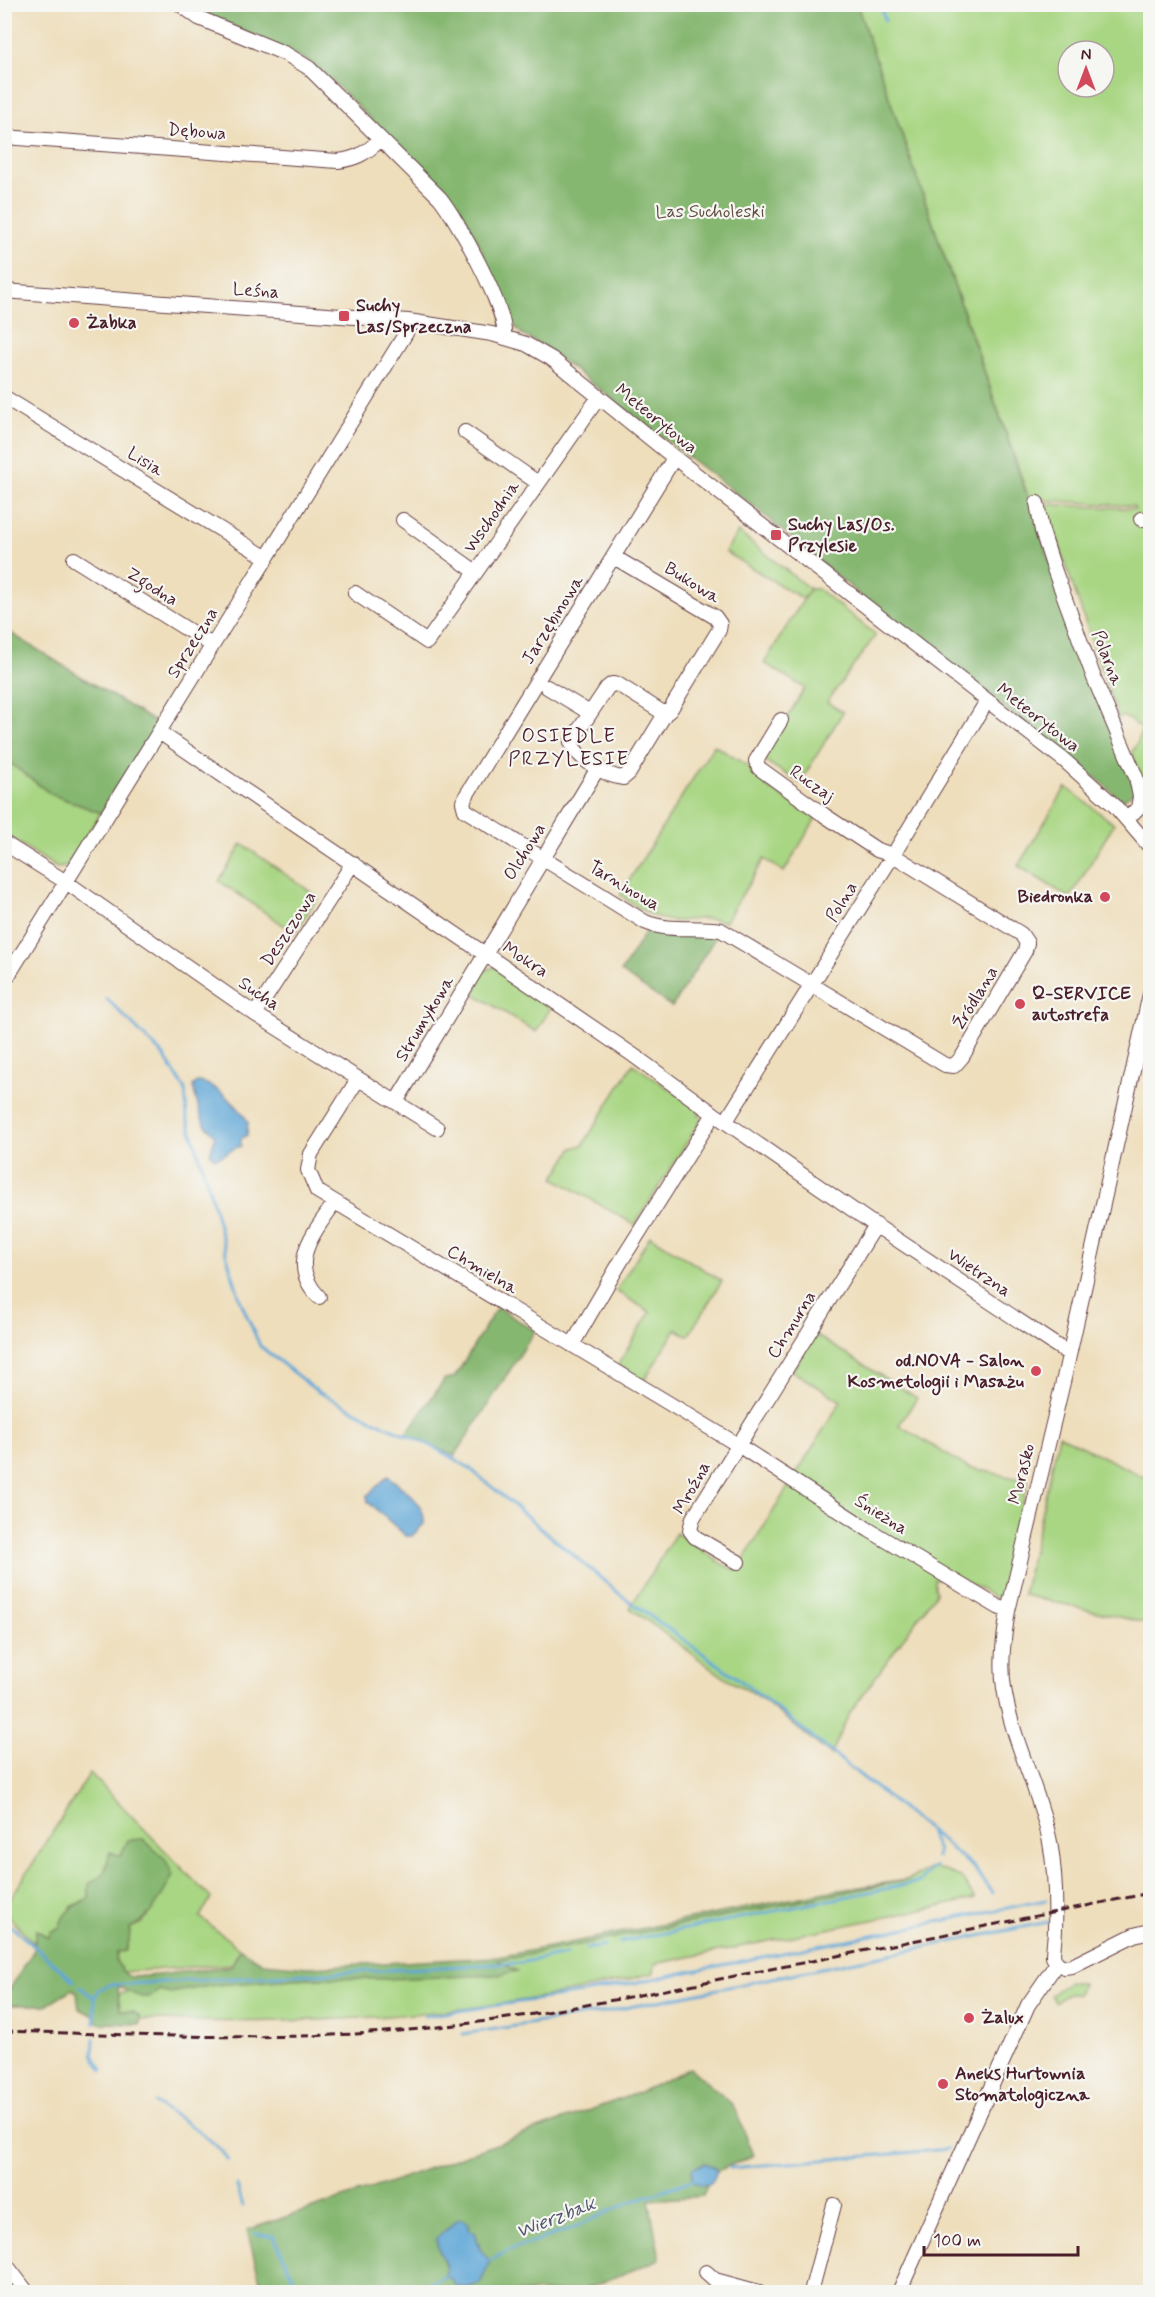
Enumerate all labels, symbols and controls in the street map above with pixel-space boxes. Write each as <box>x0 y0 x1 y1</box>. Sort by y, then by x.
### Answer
north arrow <box>1056 39 1116 99</box>
text: N <box>1081 45 1091 66</box>
street label: Dębowa <box>167 118 227 146</box>
park label: Las Sucholeski <box>655 200 765 224</box>
street label: Leśna <box>232 277 280 305</box>
place label: Suchy Las/Sprzeczna <box>356 294 472 339</box>
marker: Suchy Las/Sprzeczna <box>337 309 351 323</box>
place label: Żabka <box>86 311 137 335</box>
marker: Żabka <box>67 316 81 330</box>
street label: Meteorytowa <box>610 378 702 460</box>
street label: Lisia <box>122 442 168 482</box>
street label: Wschodnia <box>458 476 526 558</box>
place label: Suchy Las/Os. Przylesie <box>788 513 895 558</box>
marker: Suchy Las/Os. Przylesie <box>769 528 783 542</box>
street label: Bukowa <box>660 557 725 610</box>
street label: Zgodna <box>121 562 182 614</box>
street label: Jarzębinowa <box>516 571 590 669</box>
street label: Sprzeczna <box>162 603 224 683</box>
street label: Polarna <box>1086 627 1129 689</box>
street label: Meteorytowa <box>991 678 1085 758</box>
district label: OSIEDLE PRZYLESIE <box>508 723 630 773</box>
street label: Ruczaj <box>785 760 839 808</box>
street label: Olchowa <box>498 819 552 885</box>
street label: Tarninowa <box>584 855 664 917</box>
street label: Polna <box>820 877 864 927</box>
place label: Biedronka <box>1018 885 1093 909</box>
street label: Deszczowa <box>256 887 322 971</box>
marker: Biedronka <box>1098 890 1112 904</box>
street label: Mokra <box>497 936 553 984</box>
street label: Źródlana <box>948 962 1004 1034</box>
street label: Sucha <box>234 971 284 1017</box>
street label: Strumykowa <box>390 972 460 1066</box>
place label: Q-SERVICE autostrefa <box>1032 982 1131 1027</box>
marker: Q-SERVICE autostrefa <box>1013 997 1027 1011</box>
street label: Chmielna <box>442 1239 522 1301</box>
street label: Wietrzna <box>942 1243 1016 1303</box>
street label: Chmurna <box>762 1287 822 1363</box>
place label: od.NOVA - Salon Kosmetologii i Masażu <box>847 1349 1025 1396</box>
marker: od.NOVA - Salon Kosmetologii i Masażu <box>1029 1364 1043 1378</box>
street label: Morasko <box>1003 1441 1041 1507</box>
street label: Mroźna <box>668 1457 716 1519</box>
street label: Śnieżna <box>850 1489 912 1541</box>
place label: Żalux <box>981 2006 1024 2030</box>
marker: Żalux <box>962 2011 976 2025</box>
place label: Aneks Hurtownia Stomatologiczna <box>955 2062 1091 2109</box>
marker: Aneks Hurtownia Stomatologiczna <box>936 2077 950 2091</box>
water label: Wierzbak <box>512 2190 600 2246</box>
scale bar <box>924 2219 1078 2257</box>
text: 100 m <box>933 2229 981 2253</box>

